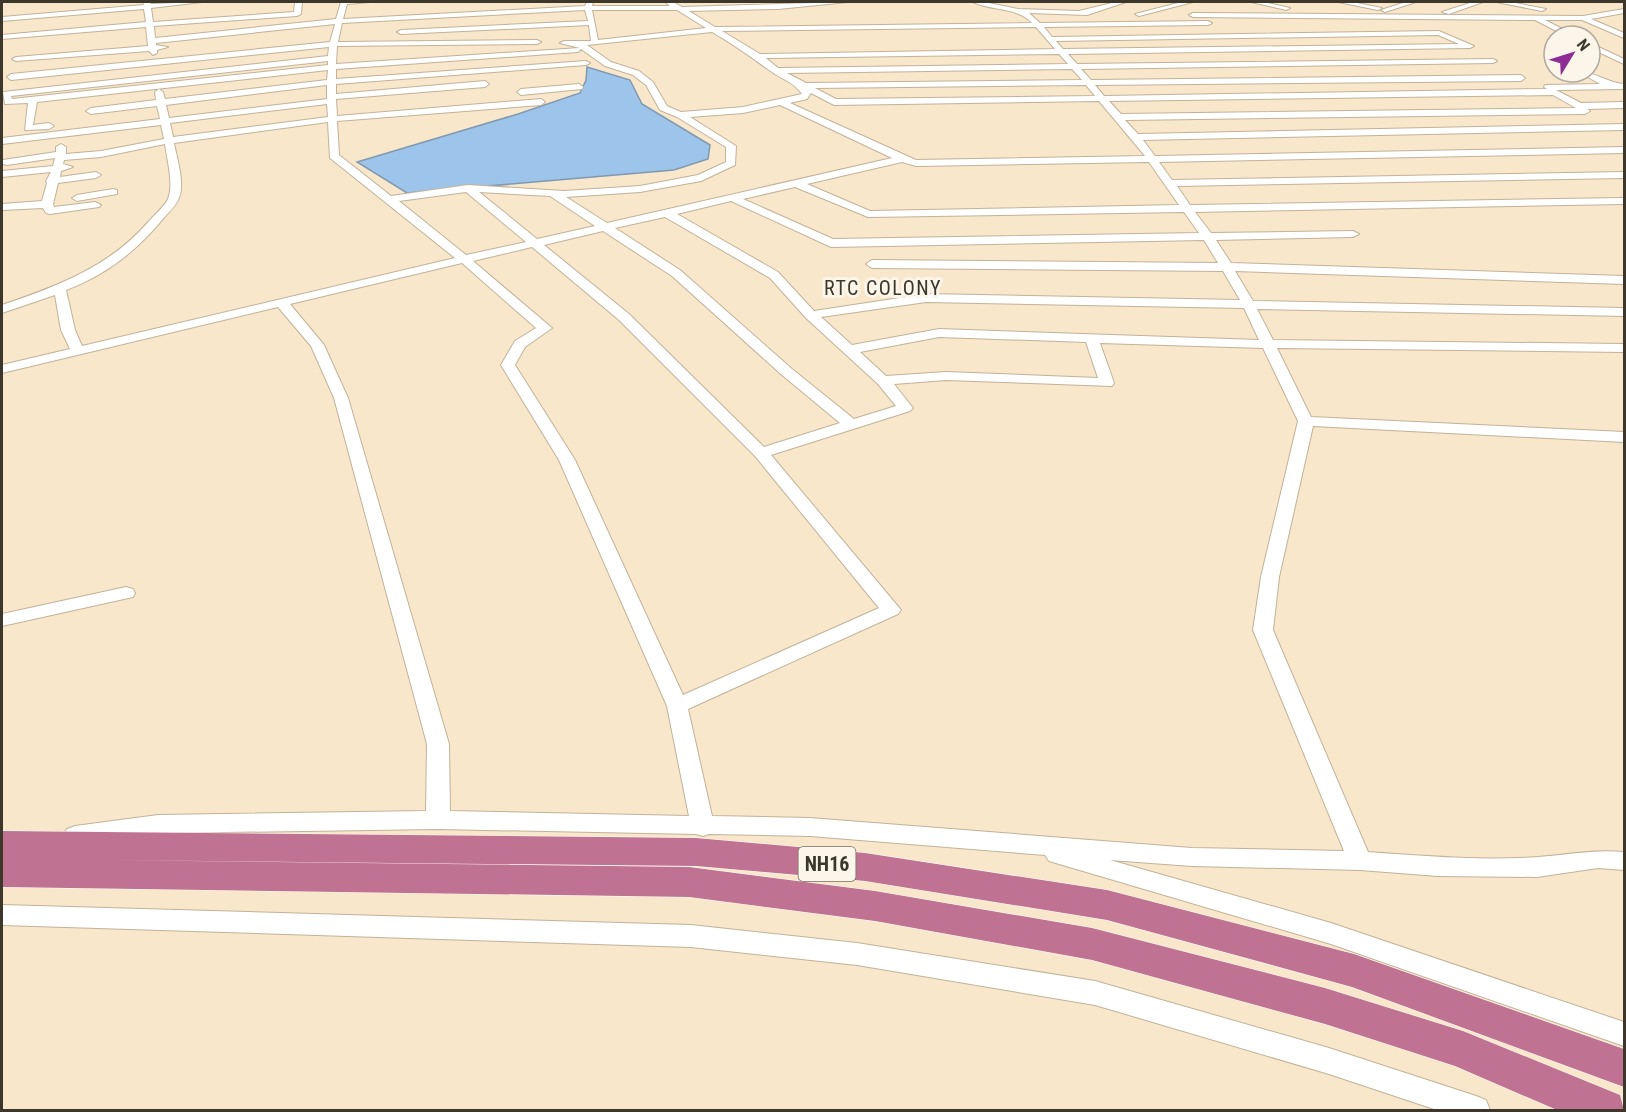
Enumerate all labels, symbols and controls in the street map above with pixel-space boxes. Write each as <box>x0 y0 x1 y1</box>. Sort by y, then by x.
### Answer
north arrow <box>1542 24 1602 84</box>
text: N <box>1573 35 1594 55</box>
district label: RTC COLONY <box>824 276 942 300</box>
road number: NH16 <box>798 847 856 881</box>

